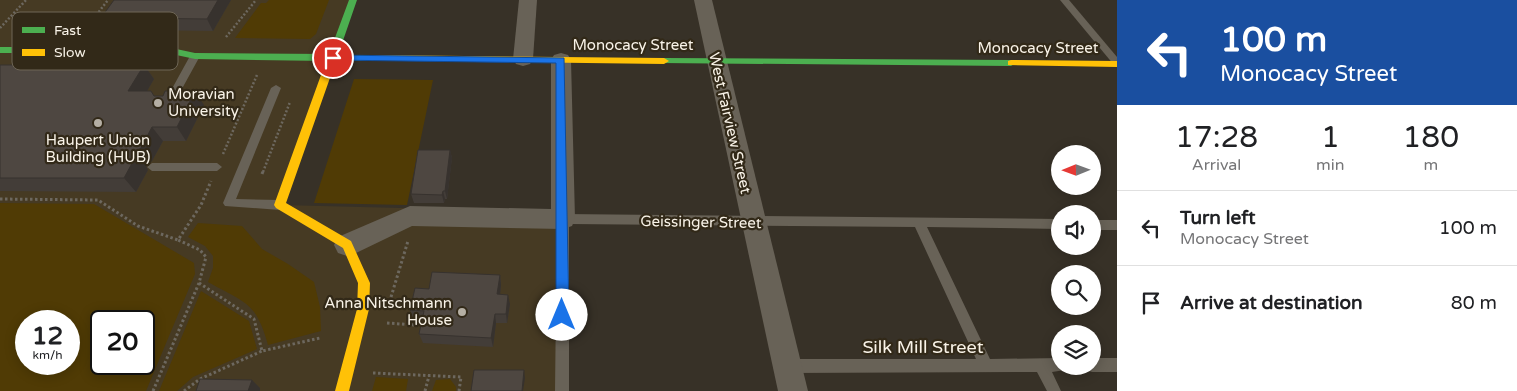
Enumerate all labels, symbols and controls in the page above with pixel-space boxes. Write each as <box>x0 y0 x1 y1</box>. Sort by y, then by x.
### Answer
legend <box>12 12 178 70</box>
text: 100 m <box>1220 19 1327 61</box>
icon: left <box>1137 20 1202 85</box>
text: Fast <box>54 22 82 39</box>
street label: Monocacy Street <box>573 36 694 54</box>
pin <box>312 37 354 79</box>
street label: Monocacy Street <box>978 39 1099 57</box>
text: Slow <box>54 44 86 61</box>
icon: arrive <box>319 44 347 72</box>
street label: West Fairview Street <box>705 51 755 196</box>
text: Monocacy Street <box>1220 61 1397 87</box>
place label: Moravian University <box>168 85 239 120</box>
marker: Moravian University <box>152 97 164 109</box>
marker: Haupert Union Building (HUB) <box>92 117 104 129</box>
text: 17:28 <box>1175 119 1258 156</box>
text: 1 <box>1321 119 1340 156</box>
text: 180 <box>1403 119 1459 156</box>
place label: Haupert Union Building (HUB) <box>45 131 151 166</box>
north arrow <box>1051 145 1101 195</box>
map controls <box>1051 145 1101 375</box>
text: Arrival <box>1192 155 1241 175</box>
text: min <box>1316 155 1345 175</box>
text: m <box>1423 155 1438 175</box>
button: sound <box>1051 205 1101 255</box>
text: Turn left <box>1180 207 1256 229</box>
street label: Geissinger Street <box>640 212 762 232</box>
icon: left <box>1137 214 1165 242</box>
text: 100 m <box>1439 217 1497 239</box>
text: Monocacy Street <box>1180 229 1309 249</box>
button: search <box>1051 265 1101 315</box>
position arrow <box>535 288 587 340</box>
icon: arrive <box>1137 289 1165 317</box>
text: Arrive at destination <box>1180 292 1363 314</box>
text: 80 m <box>1451 292 1497 314</box>
place label: Anna Nitschmann House <box>324 294 452 329</box>
marker: Anna Nitschmann House <box>456 306 468 318</box>
speed limit sign: 20 <box>90 310 155 375</box>
text: 12 <box>32 321 63 351</box>
button: layers <box>1051 325 1101 375</box>
street label: Silk Mill Street <box>862 336 984 358</box>
text: km/h <box>32 348 63 362</box>

